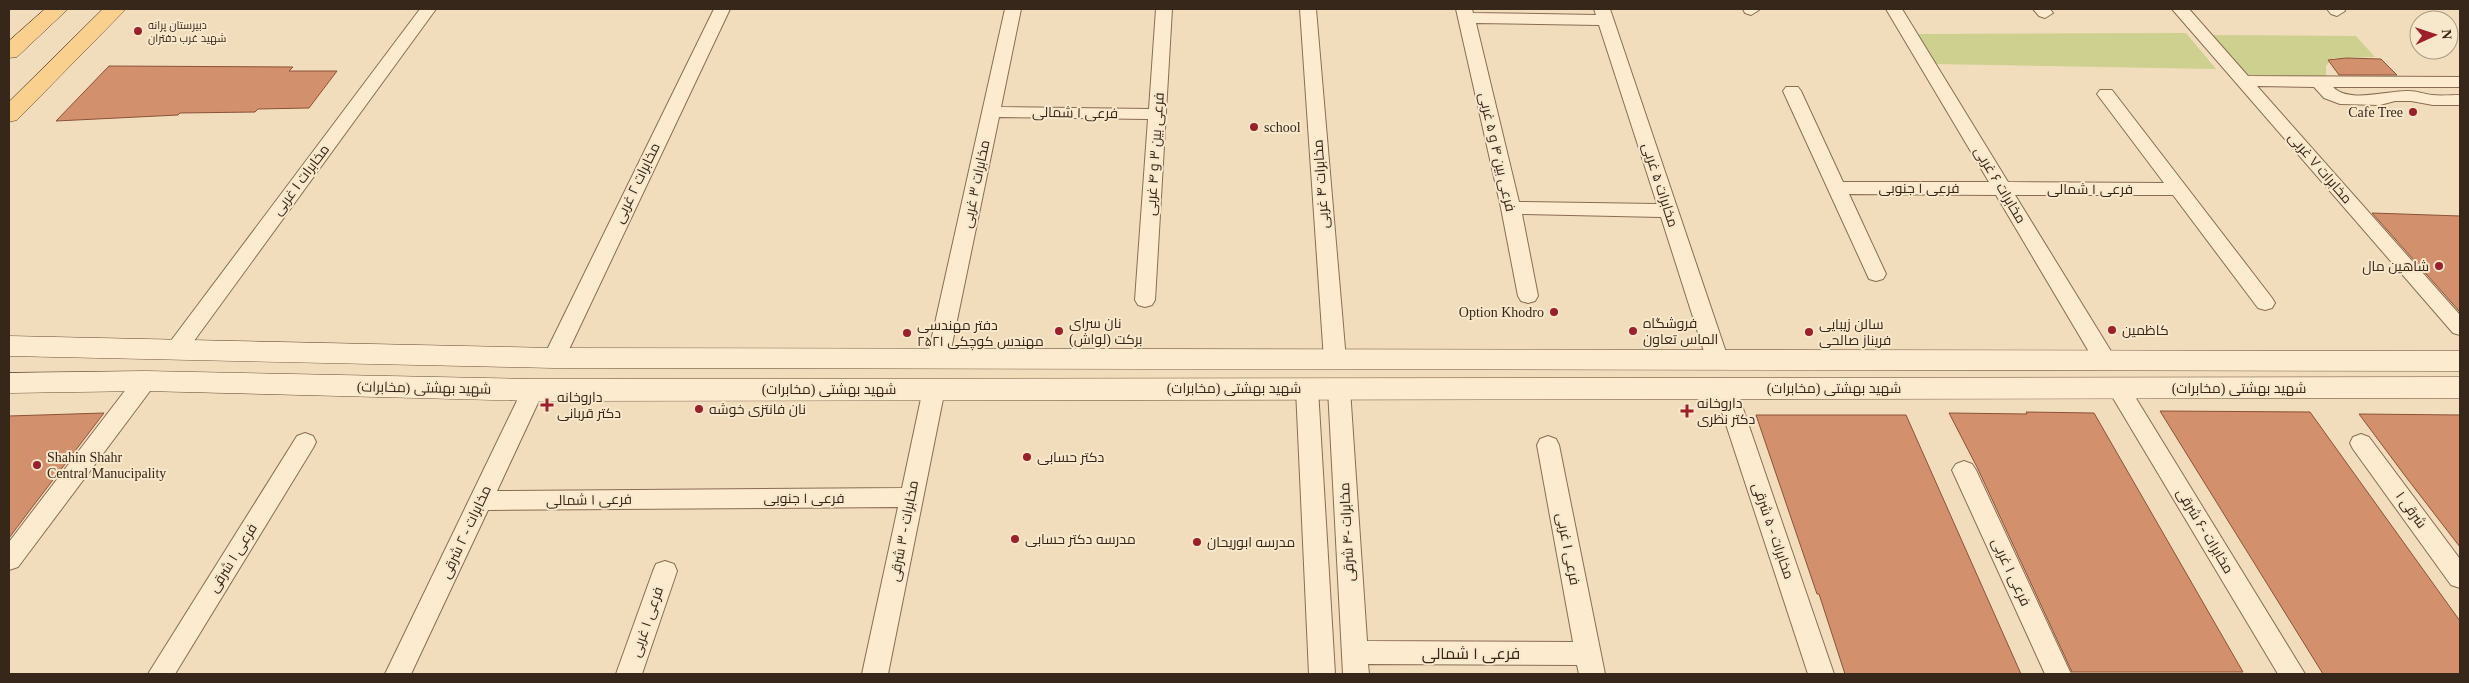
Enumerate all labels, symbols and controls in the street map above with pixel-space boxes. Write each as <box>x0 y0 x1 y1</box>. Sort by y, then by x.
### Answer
north arrow <box>2409 10 2459 60</box>
place label: دبیرستان پرانه شهید غرب دفتران <box>148 19 226 45</box>
marker: دبیرستان پرانه شهید غرب دفتران <box>132 25 144 37</box>
text: N <box>2439 29 2454 40</box>
street label: فرعی بین ۴ و ۵ غربی <box>1476 91 1518 213</box>
street label: فرعی بین ۳ و ۴ غربی <box>1143 92 1167 216</box>
street label: فرعی ۱ شمالی <box>1032 105 1118 121</box>
place label: Cafe Tree <box>2348 105 2403 120</box>
marker: Cafe Tree <box>2407 106 2419 118</box>
place label: school <box>1264 120 1301 135</box>
marker: school <box>1248 121 1260 133</box>
street label: مخابرات ۷ غربی <box>2285 130 2355 206</box>
street label: مخابرات ۳ غربی <box>959 139 993 229</box>
street label: مخابرات ۴ غربی <box>1310 139 1332 229</box>
street label: مخابرات ۲ غربی <box>611 140 663 226</box>
street label: مخابرات ۵ غربی <box>1639 141 1681 229</box>
street label: مخابرات ۱ غربی <box>270 142 332 218</box>
street label: مخابرات ۶ غربی <box>1971 144 2029 226</box>
street label: فرعی ۱ جنوبی <box>1879 181 1959 196</box>
street label: فرعی ۱ شمالی <box>2047 182 2133 197</box>
place label: شاهین مال <box>2362 259 2429 275</box>
marker: شاهین مال <box>2433 260 2445 272</box>
place label: Option Khodro <box>1459 305 1544 320</box>
marker: Option Khodro <box>1548 306 1560 318</box>
place label: نان سرای برکت (لواش) <box>1069 316 1143 348</box>
place label: فروشگاه الماس تعاون <box>1643 316 1718 347</box>
place label: سالن زیبایی فریناز صالحی <box>1819 317 1891 348</box>
place label: دفتر مهندسی ۲۵۲۱ مهندس کوچکی <box>917 318 1044 351</box>
place label: کاظمین <box>2122 323 2169 338</box>
marker: کاظمین <box>2106 324 2118 336</box>
marker: نان سرای برکت (لواش) <box>1053 325 1065 337</box>
marker: فروشگاه الماس تعاون <box>1627 325 1639 337</box>
marker: سالن زیبایی فریناز صالحی <box>1803 326 1815 338</box>
marker: دفتر مهندسی ۲۵۲۱ مهندس کوچکی <box>901 327 913 339</box>
street label: شهید بهشتی (مخابرات) <box>357 379 491 398</box>
street label: شهید بهشتی (مخابرات) <box>1167 381 1301 397</box>
street label: شهید بهشتی (مخابرات) <box>1767 381 1901 397</box>
street label: شهید بهشتی (مخابرات) <box>2172 381 2306 397</box>
street label: شهید بهشتی (مخابرات) <box>762 382 896 398</box>
place label: داروخانه دکتر قربانی <box>557 390 621 421</box>
place label: داروخانه دکتر نظری <box>1697 396 1755 427</box>
marker: داروخانه دکتر قربانی <box>541 399 553 411</box>
place label: نان فانتزی خوشه <box>709 402 806 417</box>
marker: نان فانتزی خوشه <box>693 403 705 415</box>
marker: داروخانه دکتر نظری <box>1681 405 1693 417</box>
place label: Shahin Shahr Central Manucipality <box>47 450 166 481</box>
place label: دکتر حسابی <box>1037 450 1104 465</box>
marker: دکتر حسابی <box>1021 451 1033 463</box>
marker: Shahin Shahr Central Manucipality <box>31 459 43 471</box>
street label: مخابرات - ۳ شرقی <box>887 479 921 583</box>
street label: مخابرات - ۵ شرقی <box>1750 481 1796 581</box>
street label: مخابرات -۴ شرقی <box>1337 482 1357 582</box>
street label: مخابرات - ۲ شرقی <box>438 483 494 581</box>
street label: مخابرات -۶ شرقی <box>2174 486 2236 576</box>
street label: شرقی ۱ <box>2393 489 2429 531</box>
street label: فرعی ۱ جنوبی <box>764 491 844 506</box>
street label: فرعی ۱ شمالی <box>546 492 632 508</box>
street label: فرعی ۱ غربی <box>1554 512 1582 586</box>
street label: فرعی ۱ شرقی <box>206 521 260 595</box>
place label: مدرسه دکتر حسابی <box>1025 532 1136 547</box>
marker: مدرسه دکتر حسابی <box>1009 533 1021 545</box>
place label: مدرسه ابوریحان <box>1207 535 1295 550</box>
marker: مدرسه ابوریحان <box>1191 536 1203 548</box>
street label: فرعی ۱ غربی <box>1989 536 2033 608</box>
street label: فرعی ۱ غربی <box>628 585 666 659</box>
street label: فرعی ۱ شمالی <box>1422 645 1520 664</box>

